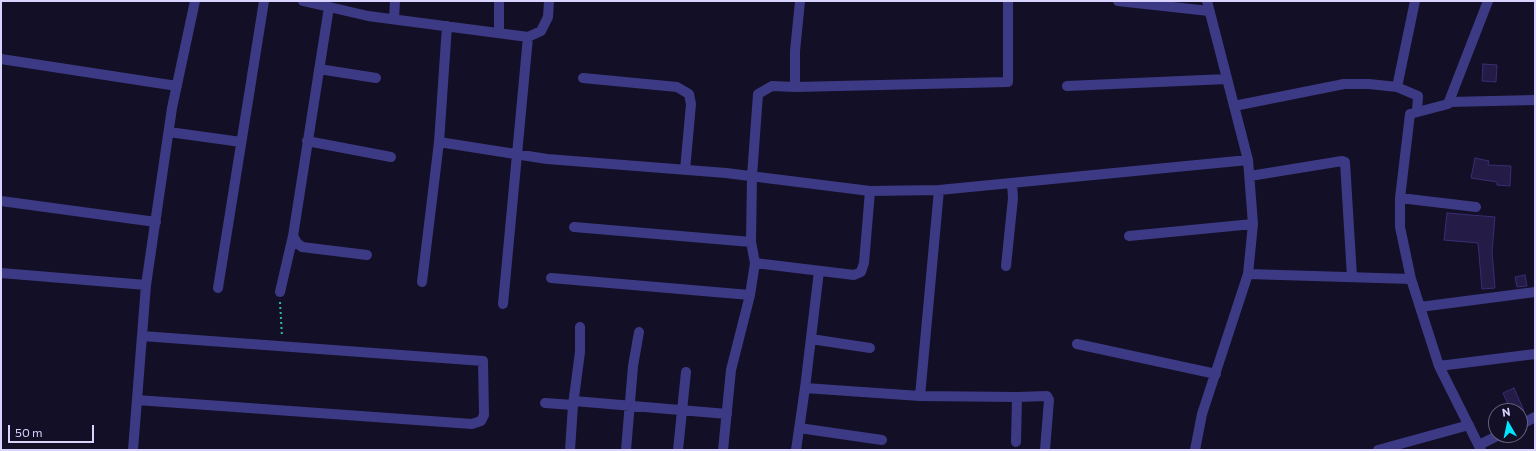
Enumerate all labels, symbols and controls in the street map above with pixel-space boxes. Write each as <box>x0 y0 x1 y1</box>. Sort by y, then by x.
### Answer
north arrow <box>1488 403 1528 443</box>
text: N <box>1501 405 1511 419</box>
scale bar <box>10 417 96 443</box>
text: 50 m <box>15 425 43 439</box>

